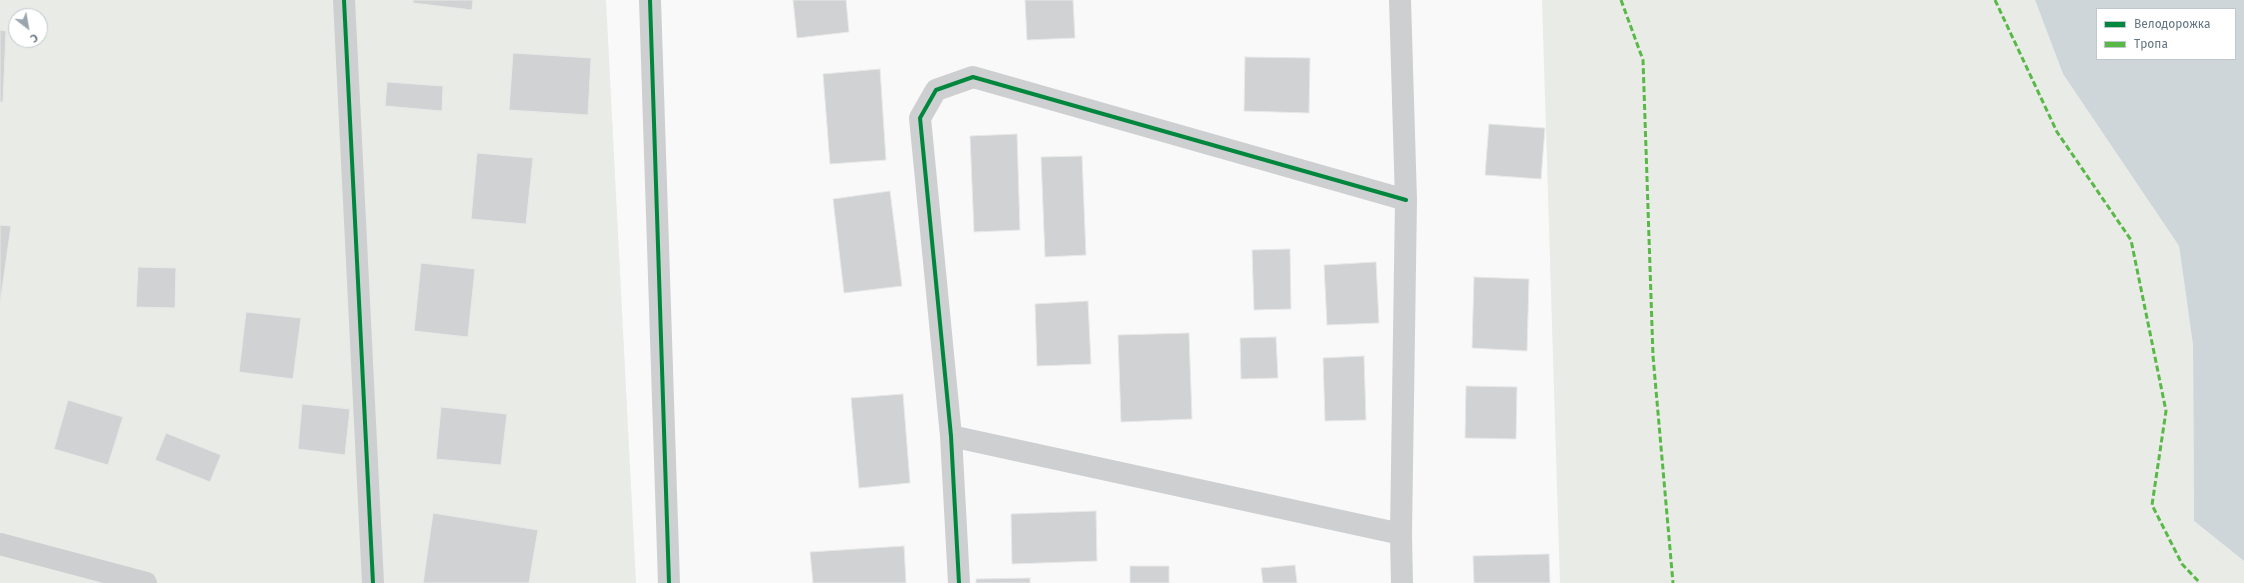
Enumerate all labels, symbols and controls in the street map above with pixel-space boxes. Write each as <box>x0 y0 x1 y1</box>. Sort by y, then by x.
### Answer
north arrow <box>8 8 48 48</box>
legend <box>2096 8 2236 60</box>
text: Велодорожка <box>2134 17 2210 31</box>
text: С <box>28 31 40 45</box>
text: Тропа <box>2134 37 2168 51</box>

